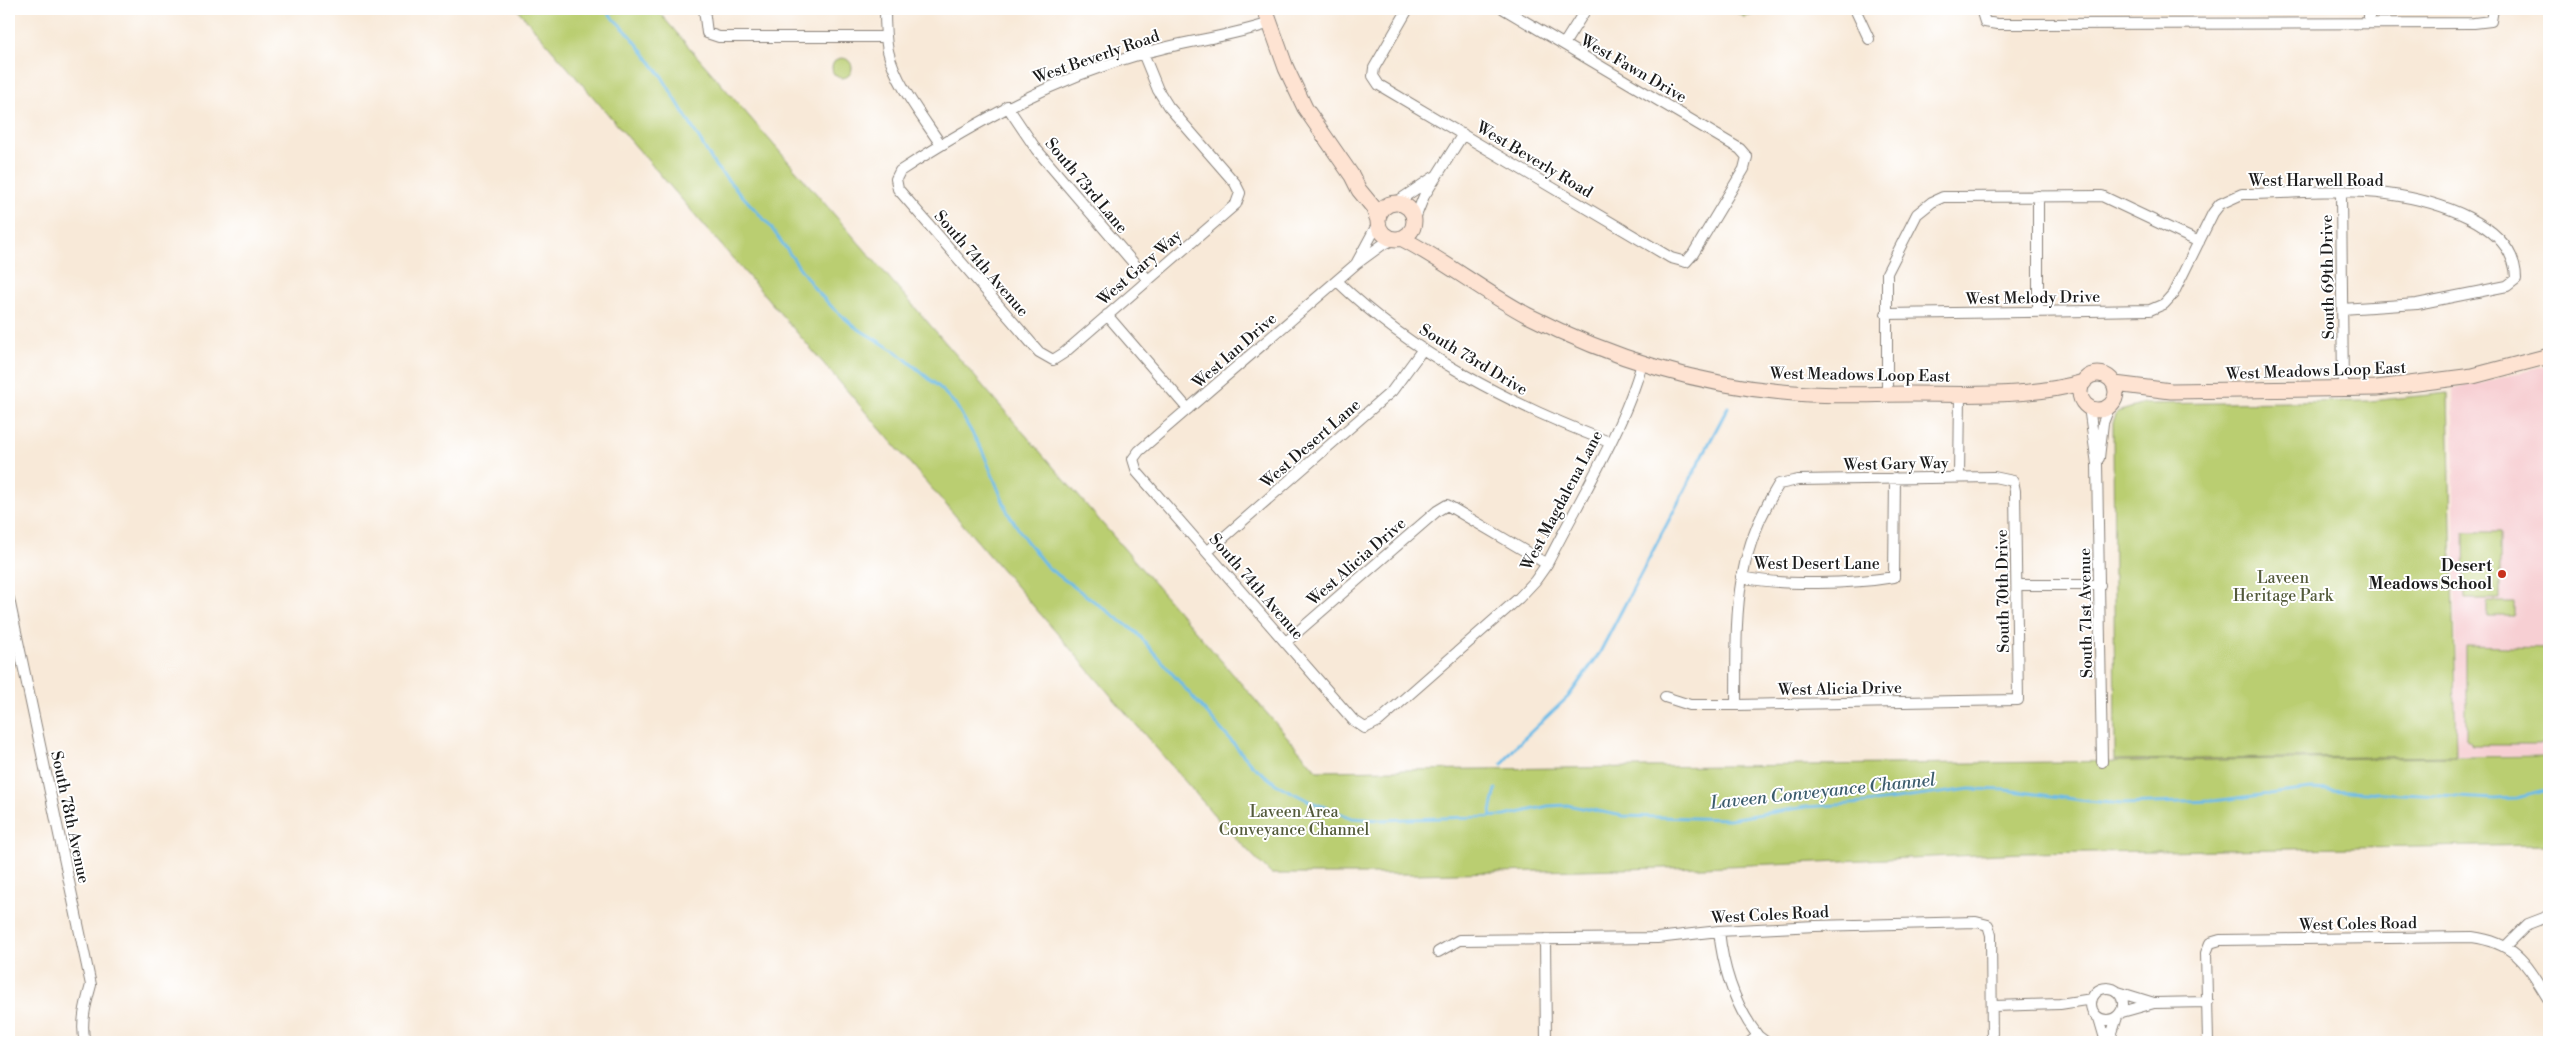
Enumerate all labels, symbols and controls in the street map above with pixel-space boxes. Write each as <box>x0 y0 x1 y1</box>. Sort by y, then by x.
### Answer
street label: West Beverly Road <box>1030 26 1162 88</box>
street label: West Fawn Drive <box>1576 30 1690 107</box>
street label: West Beverly Road <box>1472 117 1596 203</box>
street label: South 73rd Lane <box>1041 134 1132 237</box>
street label: West Harwell Road <box>2248 171 2384 191</box>
street label: South 74th Avenue <box>930 206 1033 321</box>
street label: South 69th Drive <box>2317 214 2339 340</box>
street label: West Gary Way <box>1093 226 1186 311</box>
street label: West Melody Drive <box>1964 287 2101 309</box>
street label: West Ian Drive <box>1188 309 1281 394</box>
street label: South 73rd Drive <box>1416 320 1531 400</box>
street label: West Meadows Loop East <box>2225 358 2407 384</box>
street label: West Meadows Loop East <box>1769 363 1951 387</box>
street label: West Desert Lane <box>1256 395 1365 493</box>
street label: West Magdalena Lane <box>1516 427 1607 575</box>
street label: West Gary Way <box>1842 453 1949 475</box>
street label: West Alicia Drive <box>1302 513 1410 611</box>
street label: South 74th Avenue <box>1205 529 1308 644</box>
street label: South 70th Drive <box>1992 529 2014 653</box>
street label: South 71st Avenue <box>2075 548 2097 678</box>
street label: West Desert Lane <box>1753 554 1880 574</box>
place label: Desert Meadows School <box>2369 556 2493 594</box>
park label: Laveen Heritage Park <box>2233 568 2335 606</box>
marker: Desert Meadows School <box>2496 568 2508 580</box>
street label: West Alicia Drive <box>1777 678 1902 700</box>
street label: South 78th Avenue <box>46 749 94 885</box>
water label: Laveen Conveyance Channel <box>1708 768 1937 815</box>
park label: Laveen Area Conveyance Channel <box>1219 802 1369 840</box>
street label: West Coles Road <box>1710 902 1829 928</box>
street label: West Coles Road <box>2298 913 2417 935</box>

